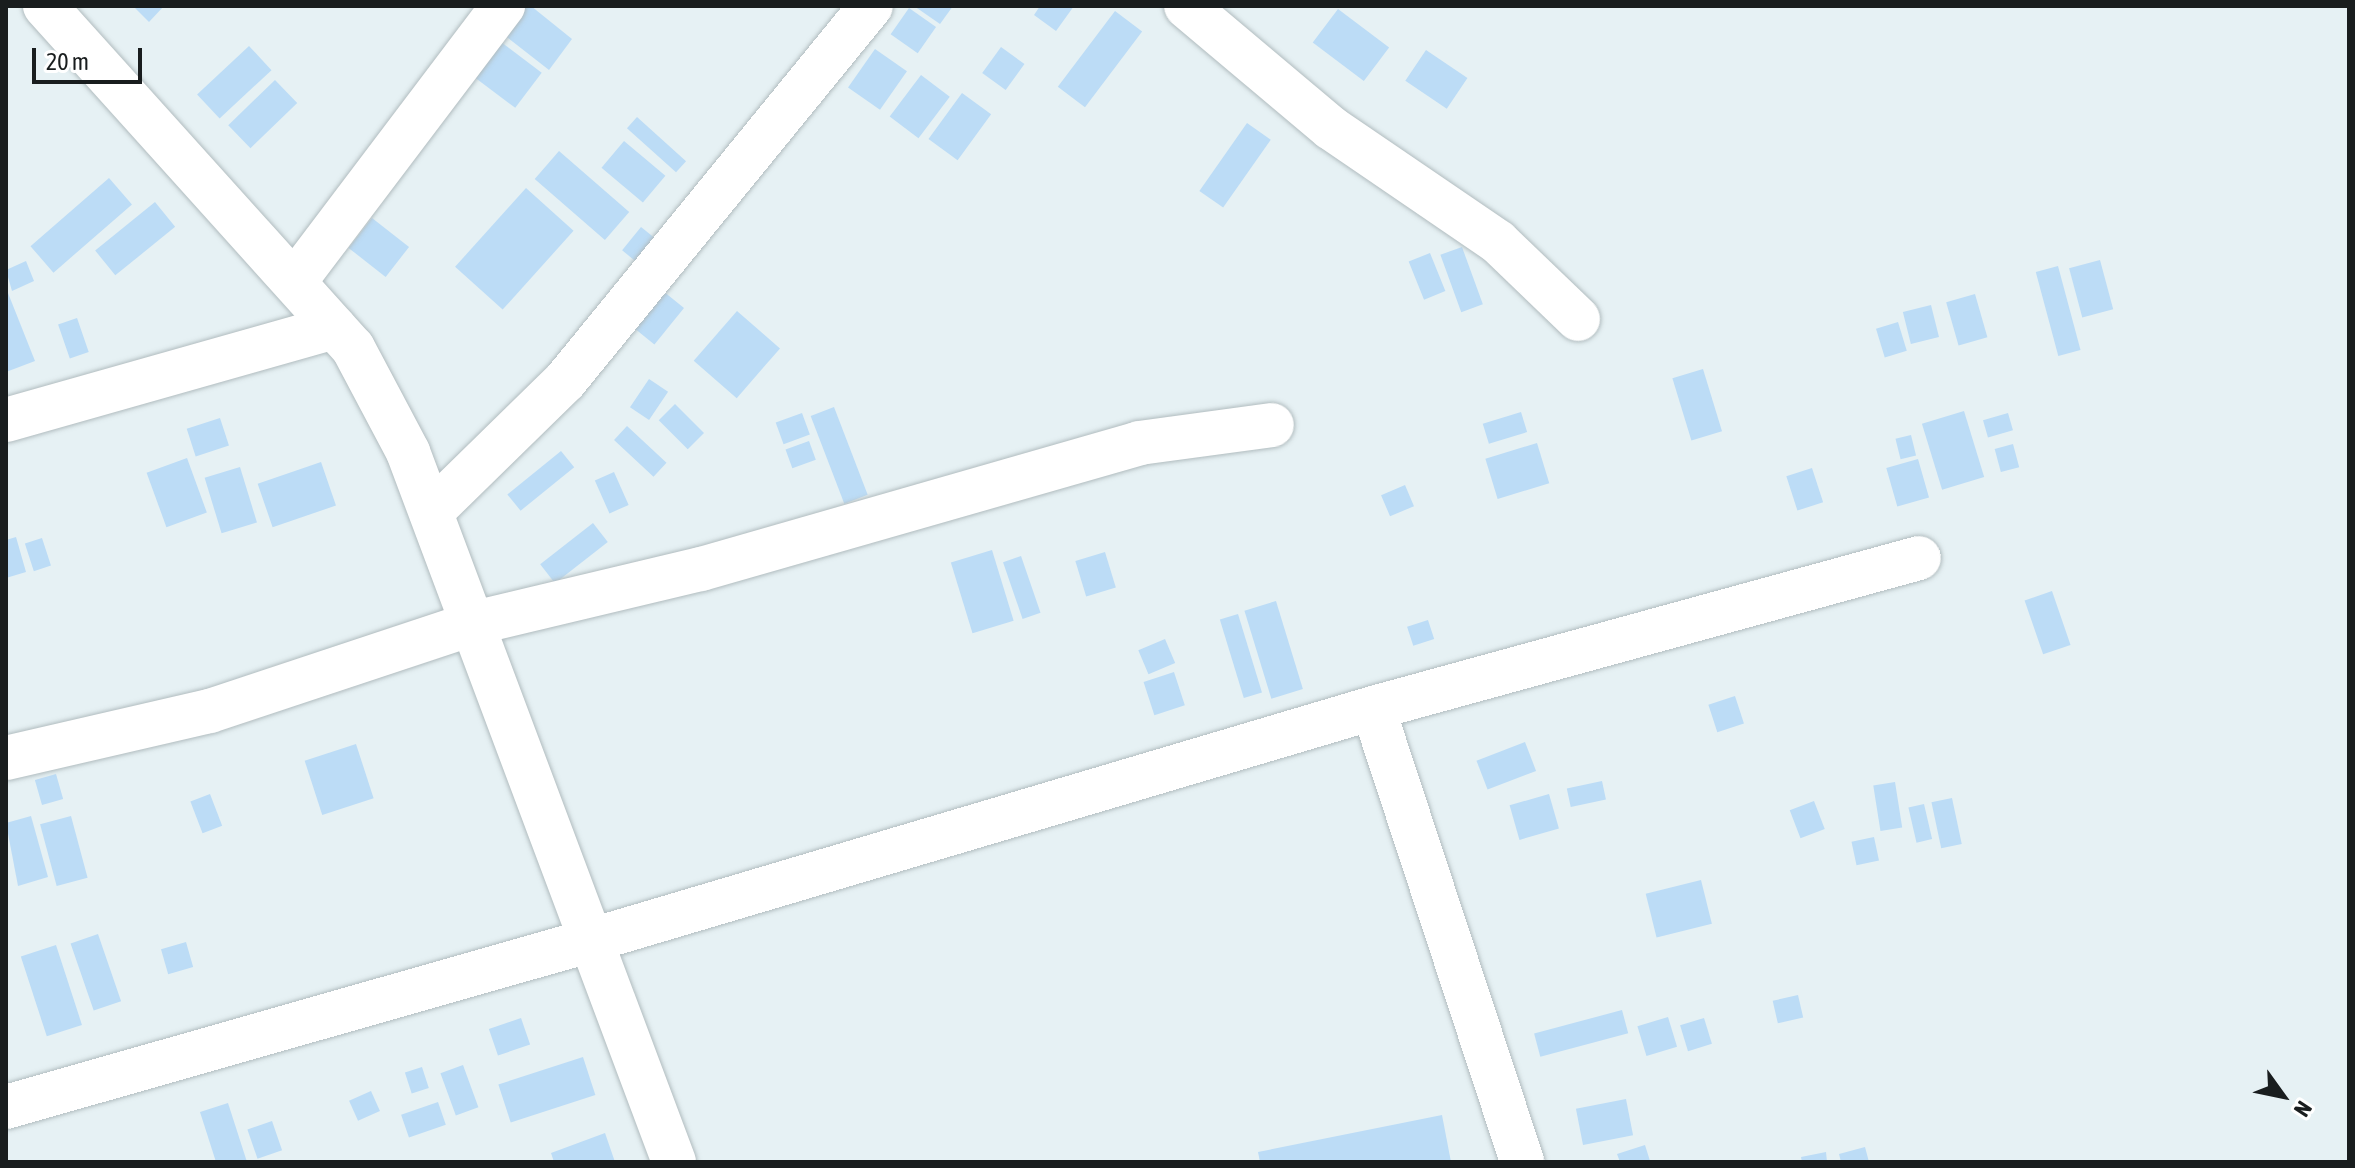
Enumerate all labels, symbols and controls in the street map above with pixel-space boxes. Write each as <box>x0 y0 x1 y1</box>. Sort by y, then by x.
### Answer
scale bar <box>36 32 146 82</box>
text: 20 m <box>46 48 89 75</box>
north arrow <box>2243 1056 2323 1136</box>
text: N <box>2289 1097 2318 1122</box>

